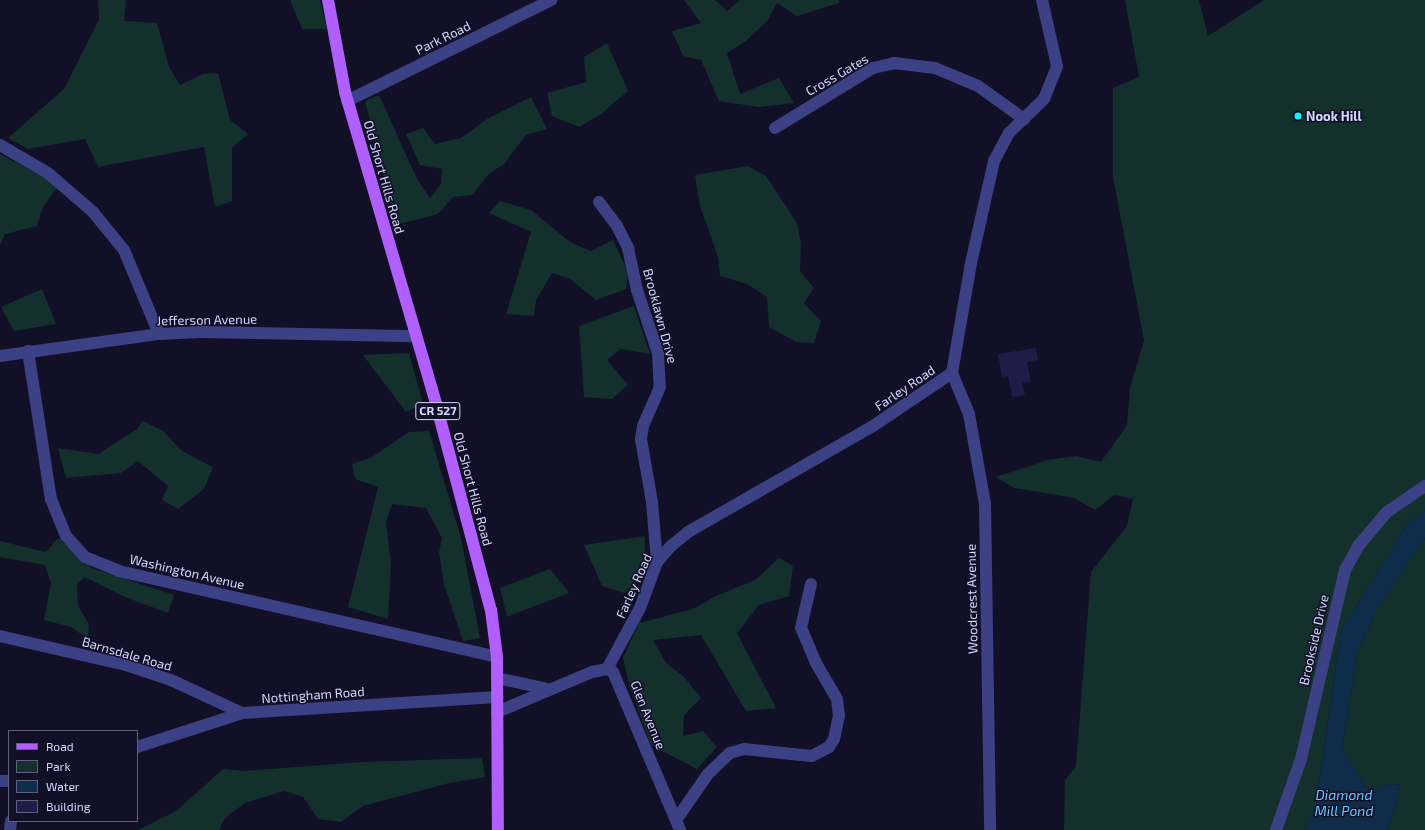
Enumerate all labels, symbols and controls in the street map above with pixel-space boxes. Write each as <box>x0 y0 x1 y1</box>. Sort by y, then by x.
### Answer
street label: Park Road <box>413 18 473 58</box>
street label: Cross Gates <box>803 51 871 99</box>
place label: Nook Hill <box>1306 108 1362 124</box>
marker: Nook Hill <box>1293 111 1303 121</box>
street label: Old Short Hills Road <box>360 118 408 236</box>
street label: Brooklawn Drive <box>640 267 680 365</box>
street label: Jefferson Avenue <box>157 311 257 329</box>
street label: Farley Road <box>872 362 938 414</box>
road number: CR 527 <box>415 401 461 421</box>
street label: Old Short Hills Road <box>450 430 496 548</box>
street label: Woodcrest Avenue <box>963 544 981 654</box>
street label: Washington Avenue <box>128 551 246 593</box>
street label: Farley Road <box>613 551 655 621</box>
street label: Brookside Drive <box>1296 593 1332 687</box>
street label: Barnsdale Road <box>80 634 174 674</box>
street label: Glen Avenue <box>627 678 669 752</box>
street label: Nottingham Road <box>261 684 365 706</box>
legend <box>8 730 138 822</box>
text: Road <box>46 739 74 753</box>
text: Park <box>46 759 71 773</box>
text: Water <box>46 779 80 793</box>
water label: Diamond Mill Pond <box>1314 787 1374 820</box>
text: Building <box>46 799 90 813</box>

